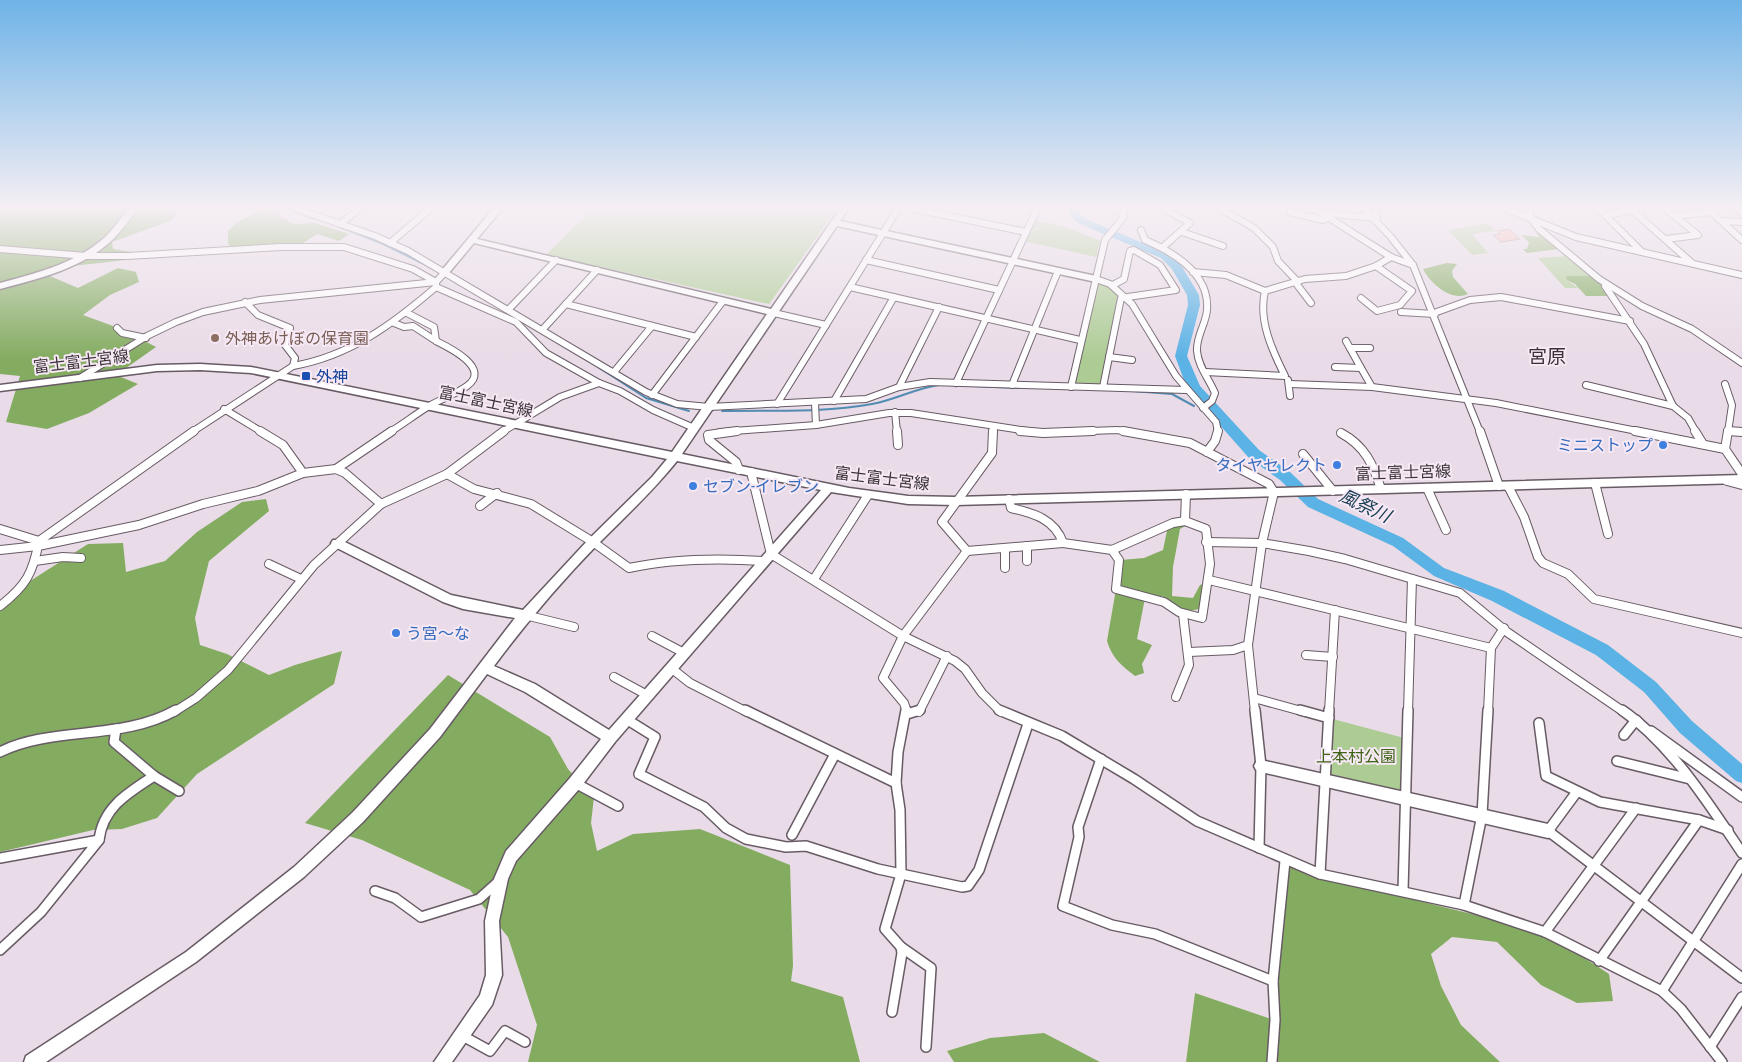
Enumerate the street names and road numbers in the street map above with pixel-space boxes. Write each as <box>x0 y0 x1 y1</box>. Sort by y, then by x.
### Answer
street label: 富士富士宮線 <box>32 346 130 377</box>
street label: 富士富士宮線 <box>437 382 535 421</box>
street label: 富士富士宮線 <box>1355 461 1451 484</box>
street label: 富士富士宮線 <box>833 463 931 494</box>

